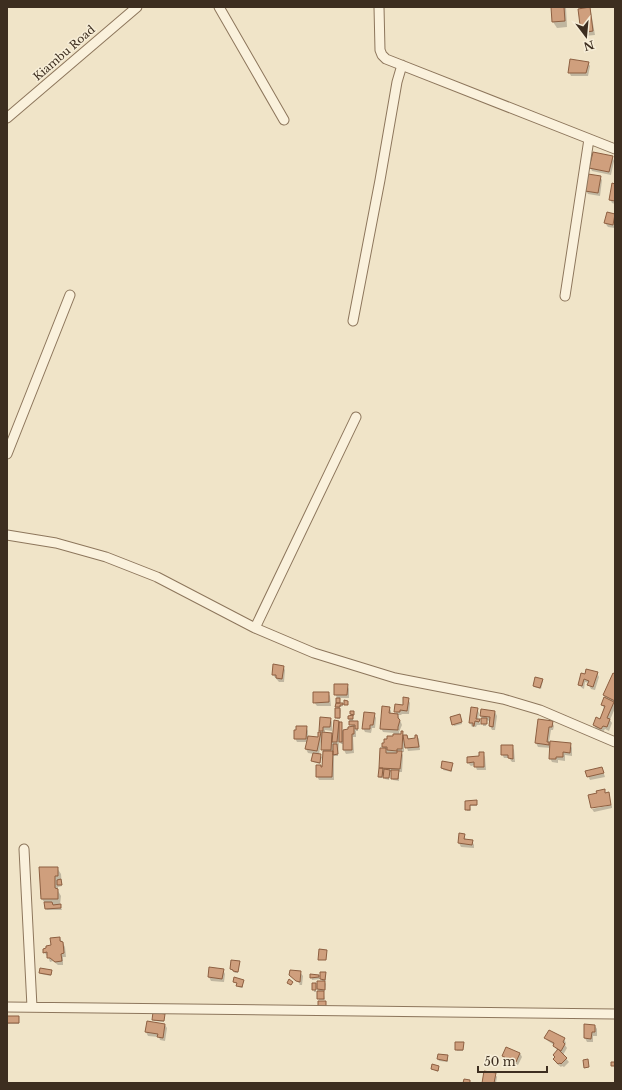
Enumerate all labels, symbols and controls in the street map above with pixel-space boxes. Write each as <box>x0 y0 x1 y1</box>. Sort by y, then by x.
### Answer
north arrow <box>566 16 606 56</box>
street label: Kiambu Road <box>30 22 98 84</box>
text: N <box>581 37 596 54</box>
scale bar <box>478 1048 547 1074</box>
text: 50 m <box>484 1054 516 1069</box>

